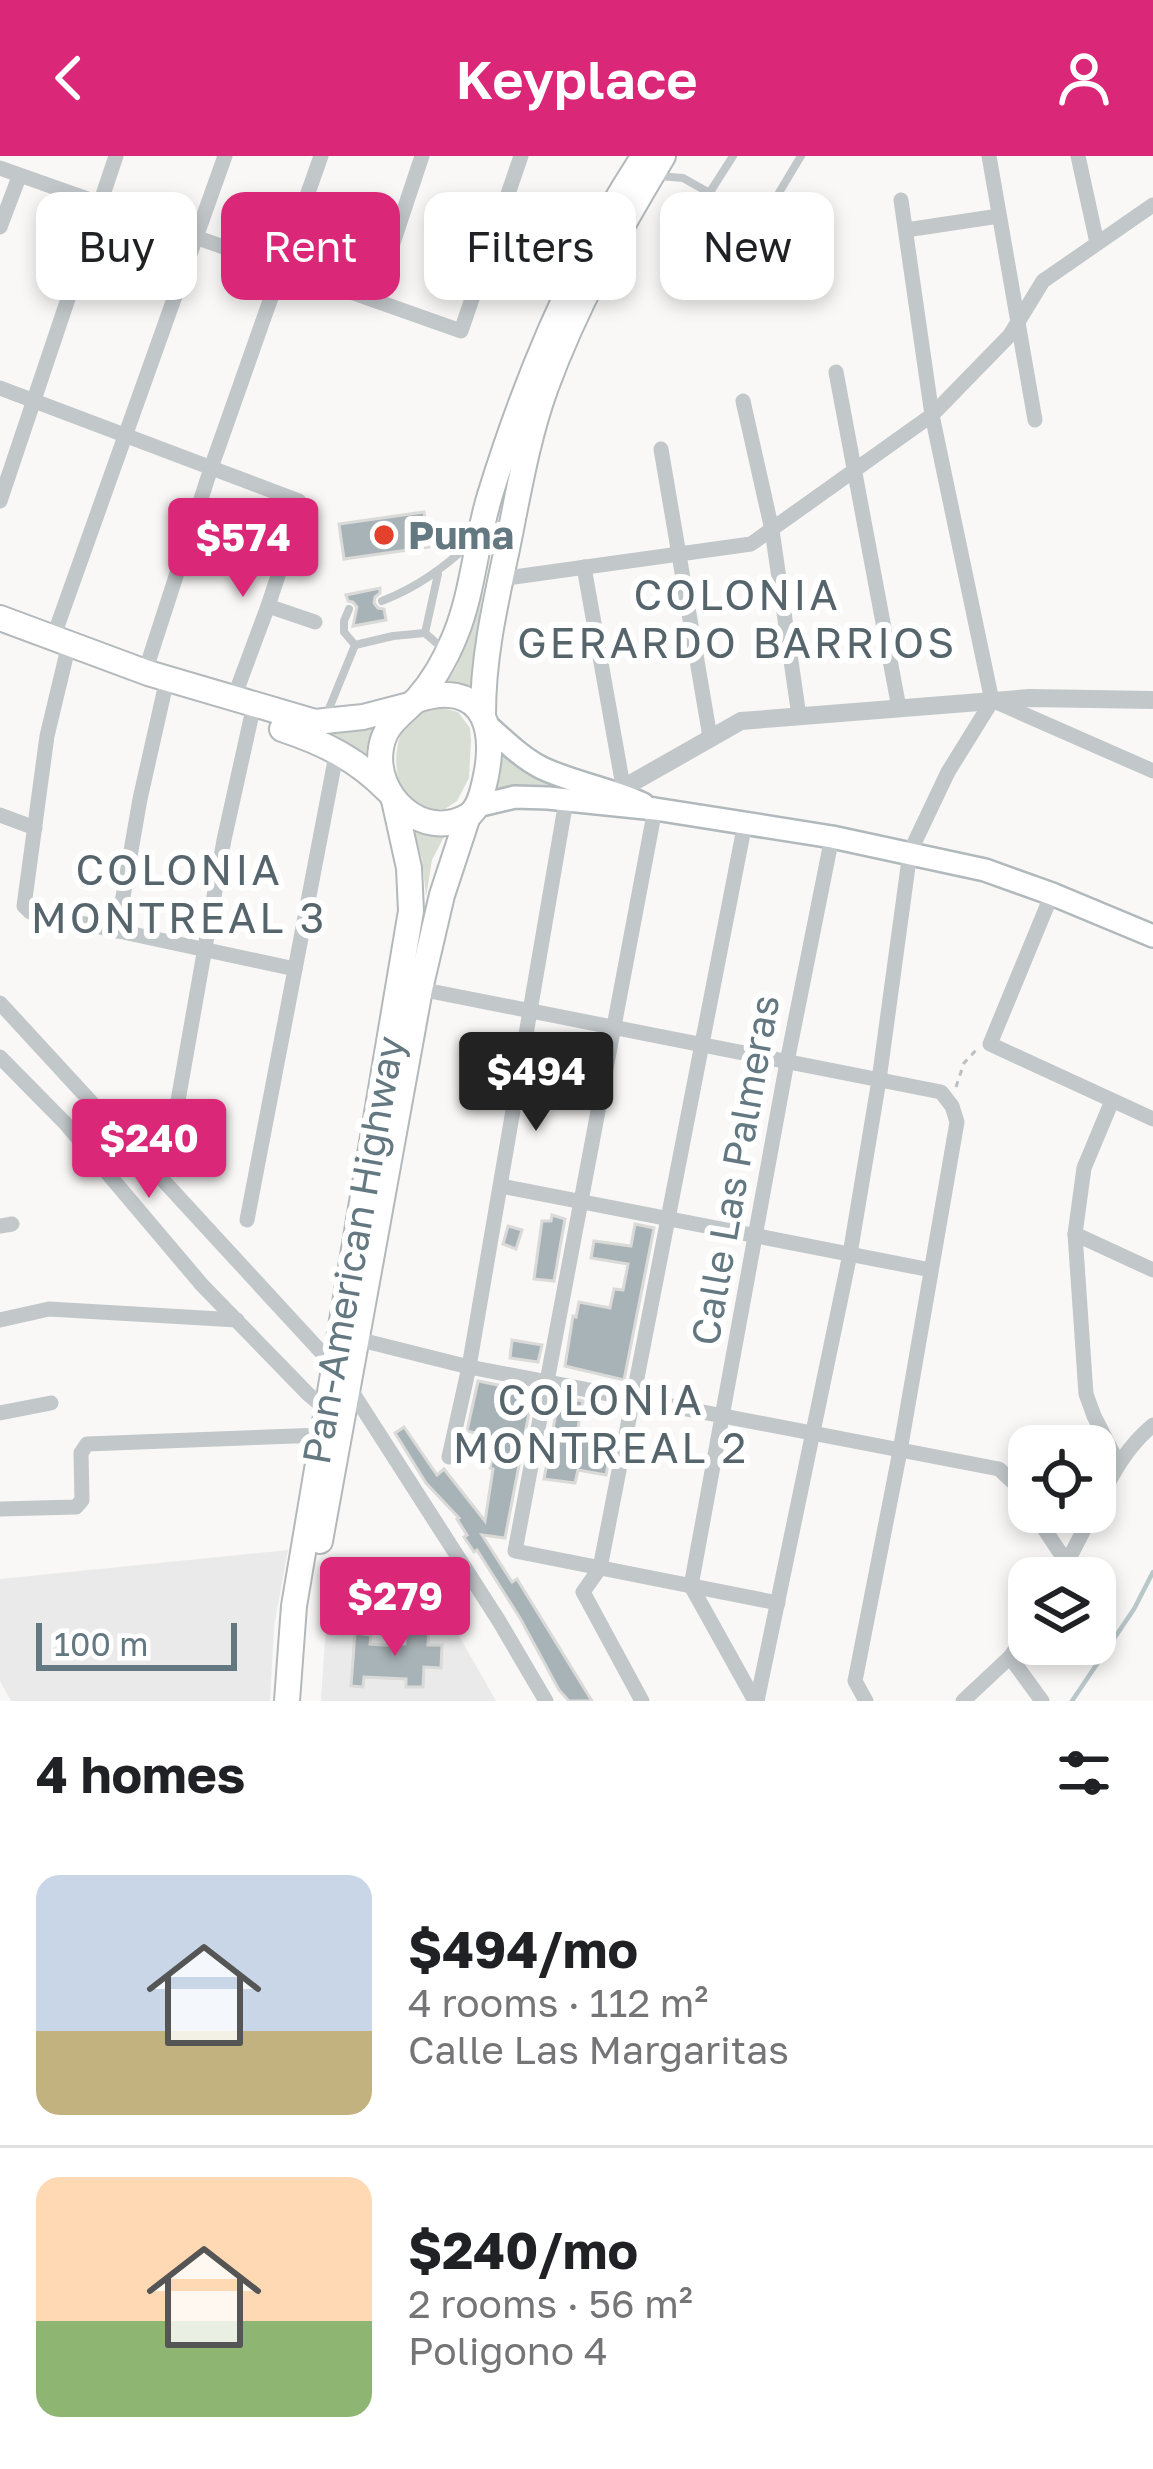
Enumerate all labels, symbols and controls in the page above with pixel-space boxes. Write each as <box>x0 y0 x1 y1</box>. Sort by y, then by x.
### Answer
icon: back <box>36 45 102 111</box>
icon: person <box>1051 45 1117 111</box>
text: Keyplace <box>455 46 698 111</box>
chip: Buy <box>36 192 197 300</box>
chip: Rent <box>221 192 400 300</box>
chip: Filters <box>424 192 636 300</box>
chip: New <box>660 192 834 300</box>
pin: $574 <box>172 498 314 600</box>
place label: Puma <box>408 511 514 558</box>
text: $574 <box>195 513 291 560</box>
marker: Puma <box>371 522 397 548</box>
district label: COLONIA GERARDO BARRIOS <box>517 569 957 667</box>
district label: COLONIA MONTREAL 3 <box>31 844 327 942</box>
street label: Calle Las Palmeras <box>681 991 788 1349</box>
street label: Pan-American Highway <box>292 1032 413 1467</box>
pin: $494 <box>465 1032 607 1134</box>
text: $494 <box>486 1047 586 1094</box>
pin: $240 <box>78 1099 220 1201</box>
text: $240 <box>99 1114 199 1161</box>
district label: COLONIA MONTREAL 2 <box>453 1374 749 1472</box>
map controls <box>1008 1425 1116 1665</box>
button: locate <box>1008 1425 1116 1533</box>
pin: $279 <box>324 1557 466 1659</box>
button: layers <box>1008 1557 1116 1665</box>
text: $279 <box>347 1572 443 1619</box>
scale bar <box>36 1617 237 1670</box>
text: 100 m <box>54 1624 148 1663</box>
icon: filters <box>1051 1740 1117 1806</box>
text: 4 homes <box>36 1743 245 1804</box>
text: $494/mo <box>408 1918 638 1979</box>
icon: home <box>132 1923 276 2067</box>
text: 4 rooms · 112 m² <box>408 1979 708 2026</box>
text: Calle Las Margaritas <box>408 2026 789 2073</box>
text: $240/mo <box>408 2219 638 2280</box>
icon: home <box>132 2225 276 2369</box>
text: 2 rooms · 56 m² <box>408 2280 693 2327</box>
text: Poligono 4 <box>408 2327 608 2374</box>

